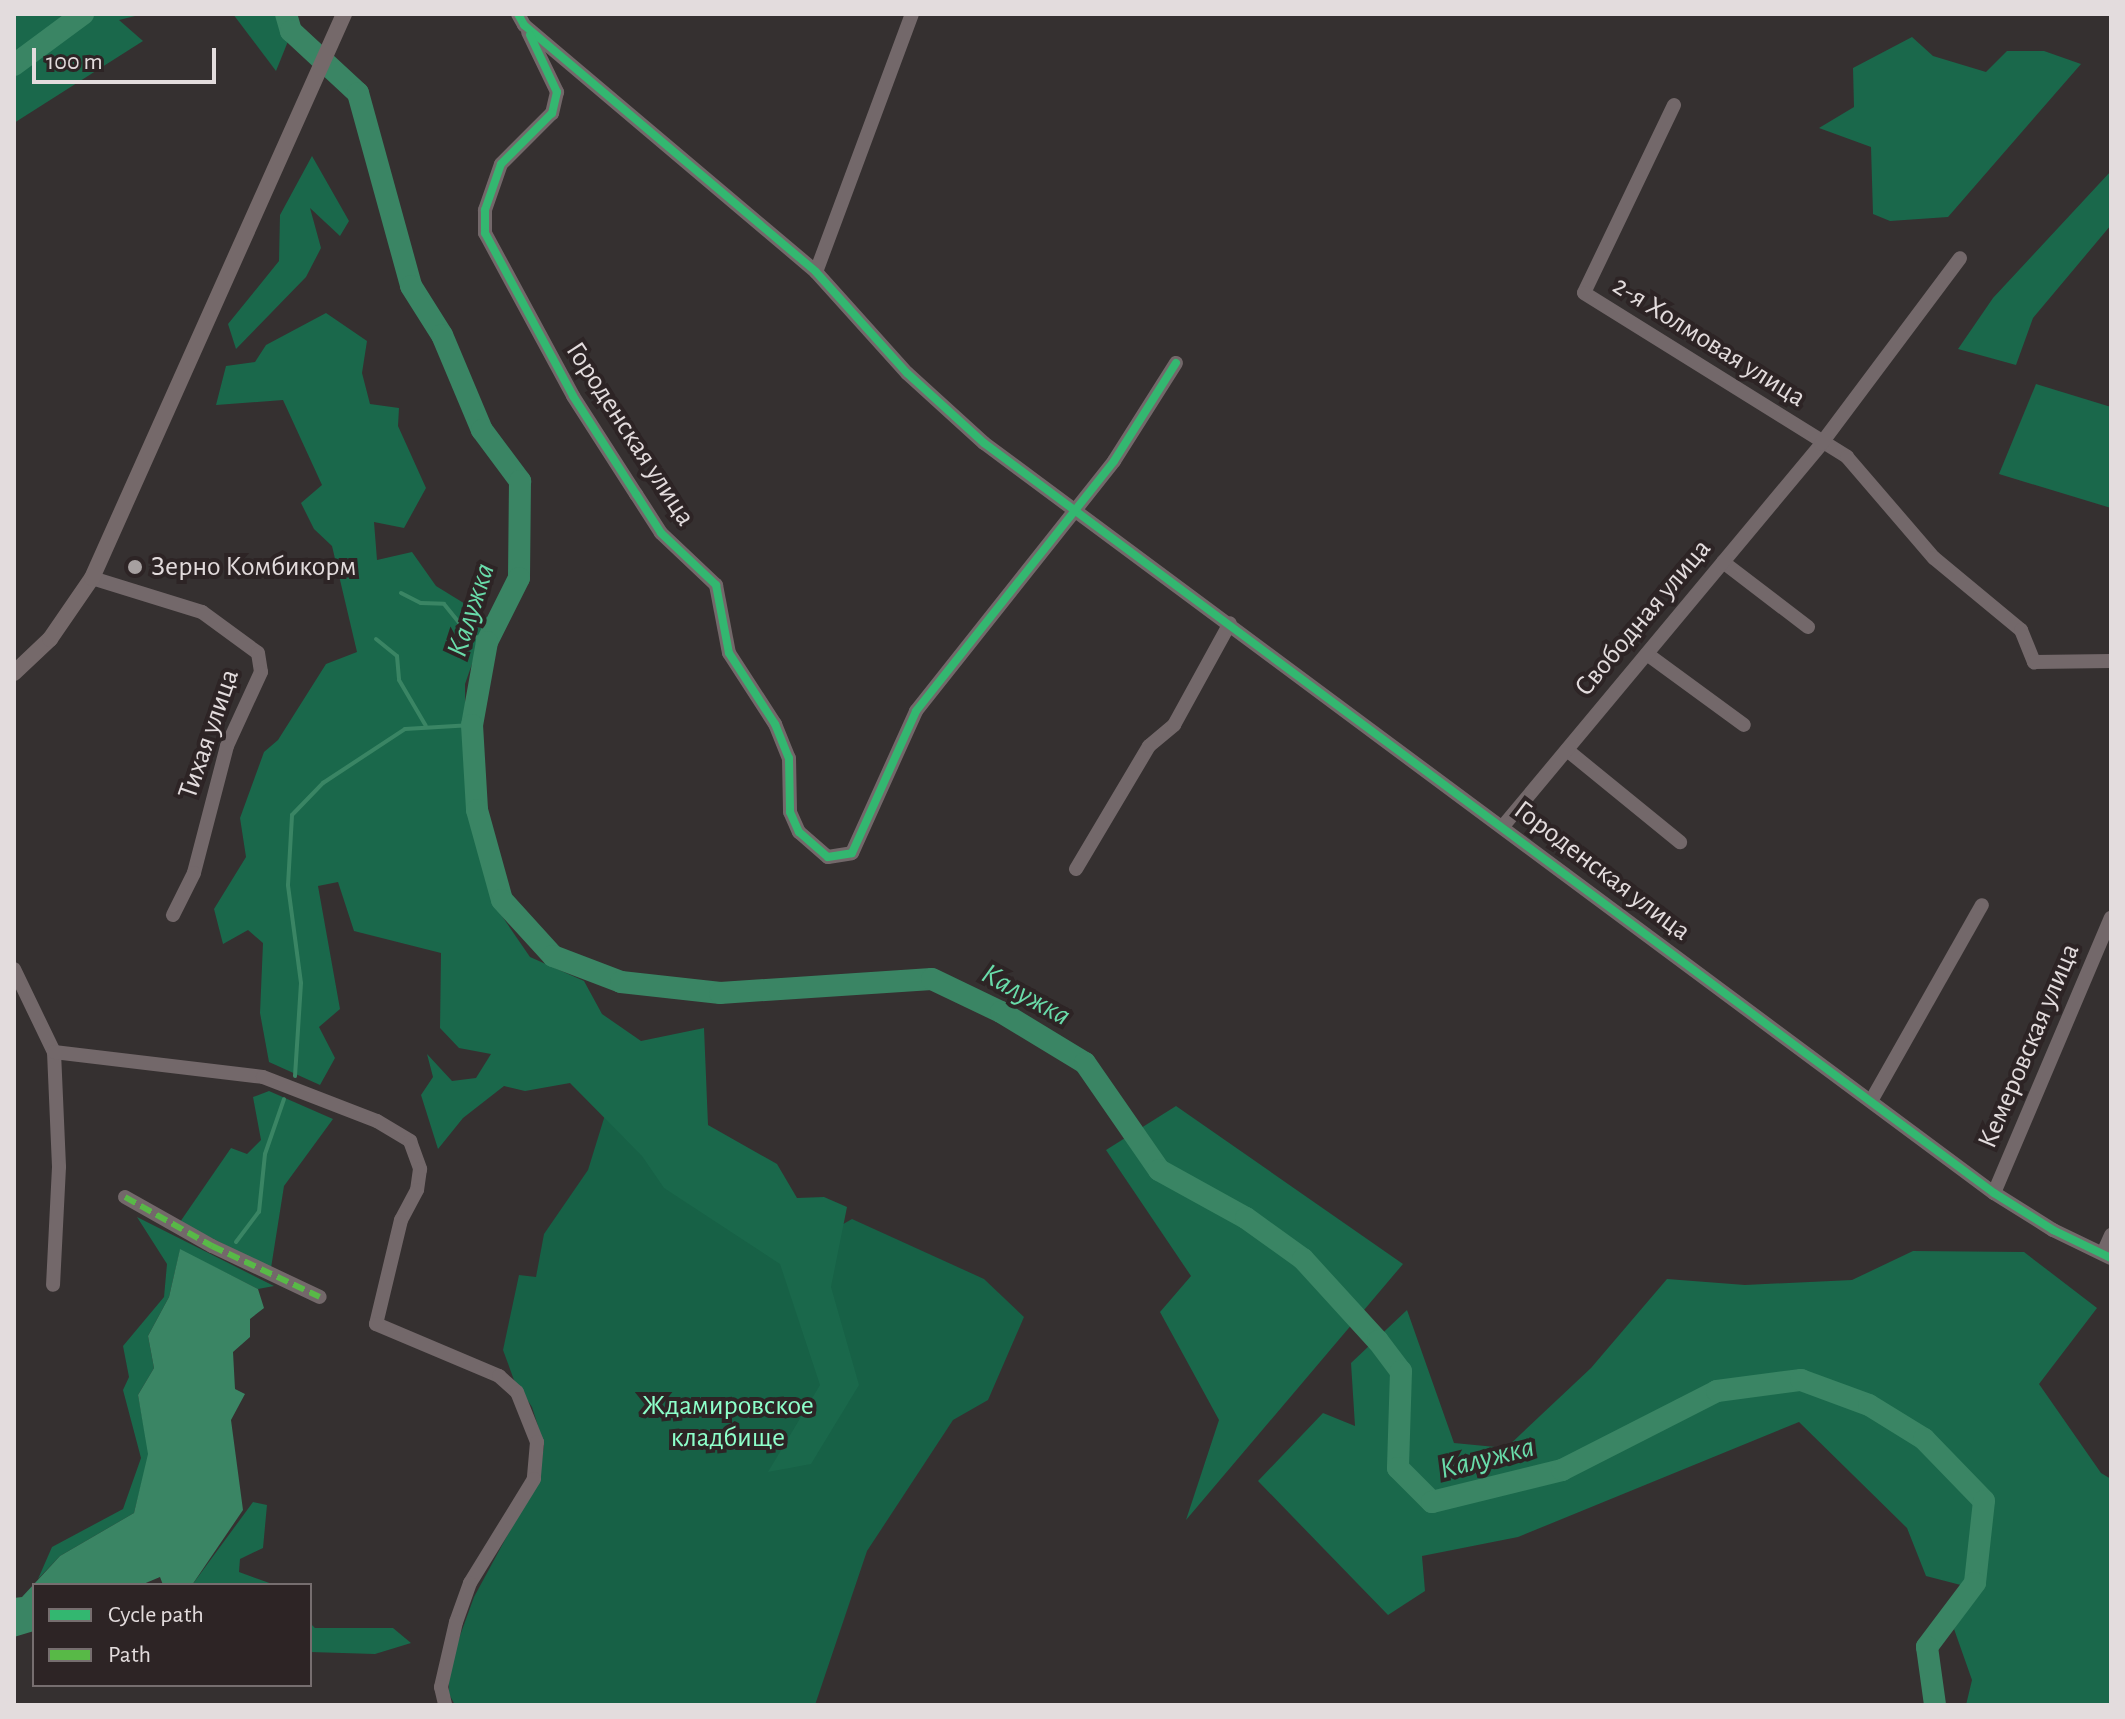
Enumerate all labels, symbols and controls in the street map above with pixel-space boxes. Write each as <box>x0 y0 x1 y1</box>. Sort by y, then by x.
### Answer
scale bar <box>36 32 220 82</box>
text: 100 m <box>46 50 103 74</box>
street label: 2-я Холмовая улица <box>1606 269 1812 415</box>
street label: Городенская улица <box>558 336 702 532</box>
street label: Свободная улица <box>1568 533 1718 703</box>
place label: Зерно Комбикорм <box>151 550 356 584</box>
marker: Зерно Комбикорм <box>126 558 144 576</box>
water label: Калужка <box>439 559 503 661</box>
street label: Тихая улица <box>171 665 247 803</box>
street label: Городенская улица <box>1507 794 1697 948</box>
street label: Кемеровская улица <box>1971 939 2087 1153</box>
water label: Калужка <box>975 956 1077 1034</box>
park label: Ждамировское кладбище <box>642 1389 814 1455</box>
water label: Калужка <box>1436 1429 1538 1487</box>
legend <box>32 1583 312 1687</box>
text: Cycle path <box>108 1603 204 1627</box>
text: Path <box>108 1643 151 1667</box>

